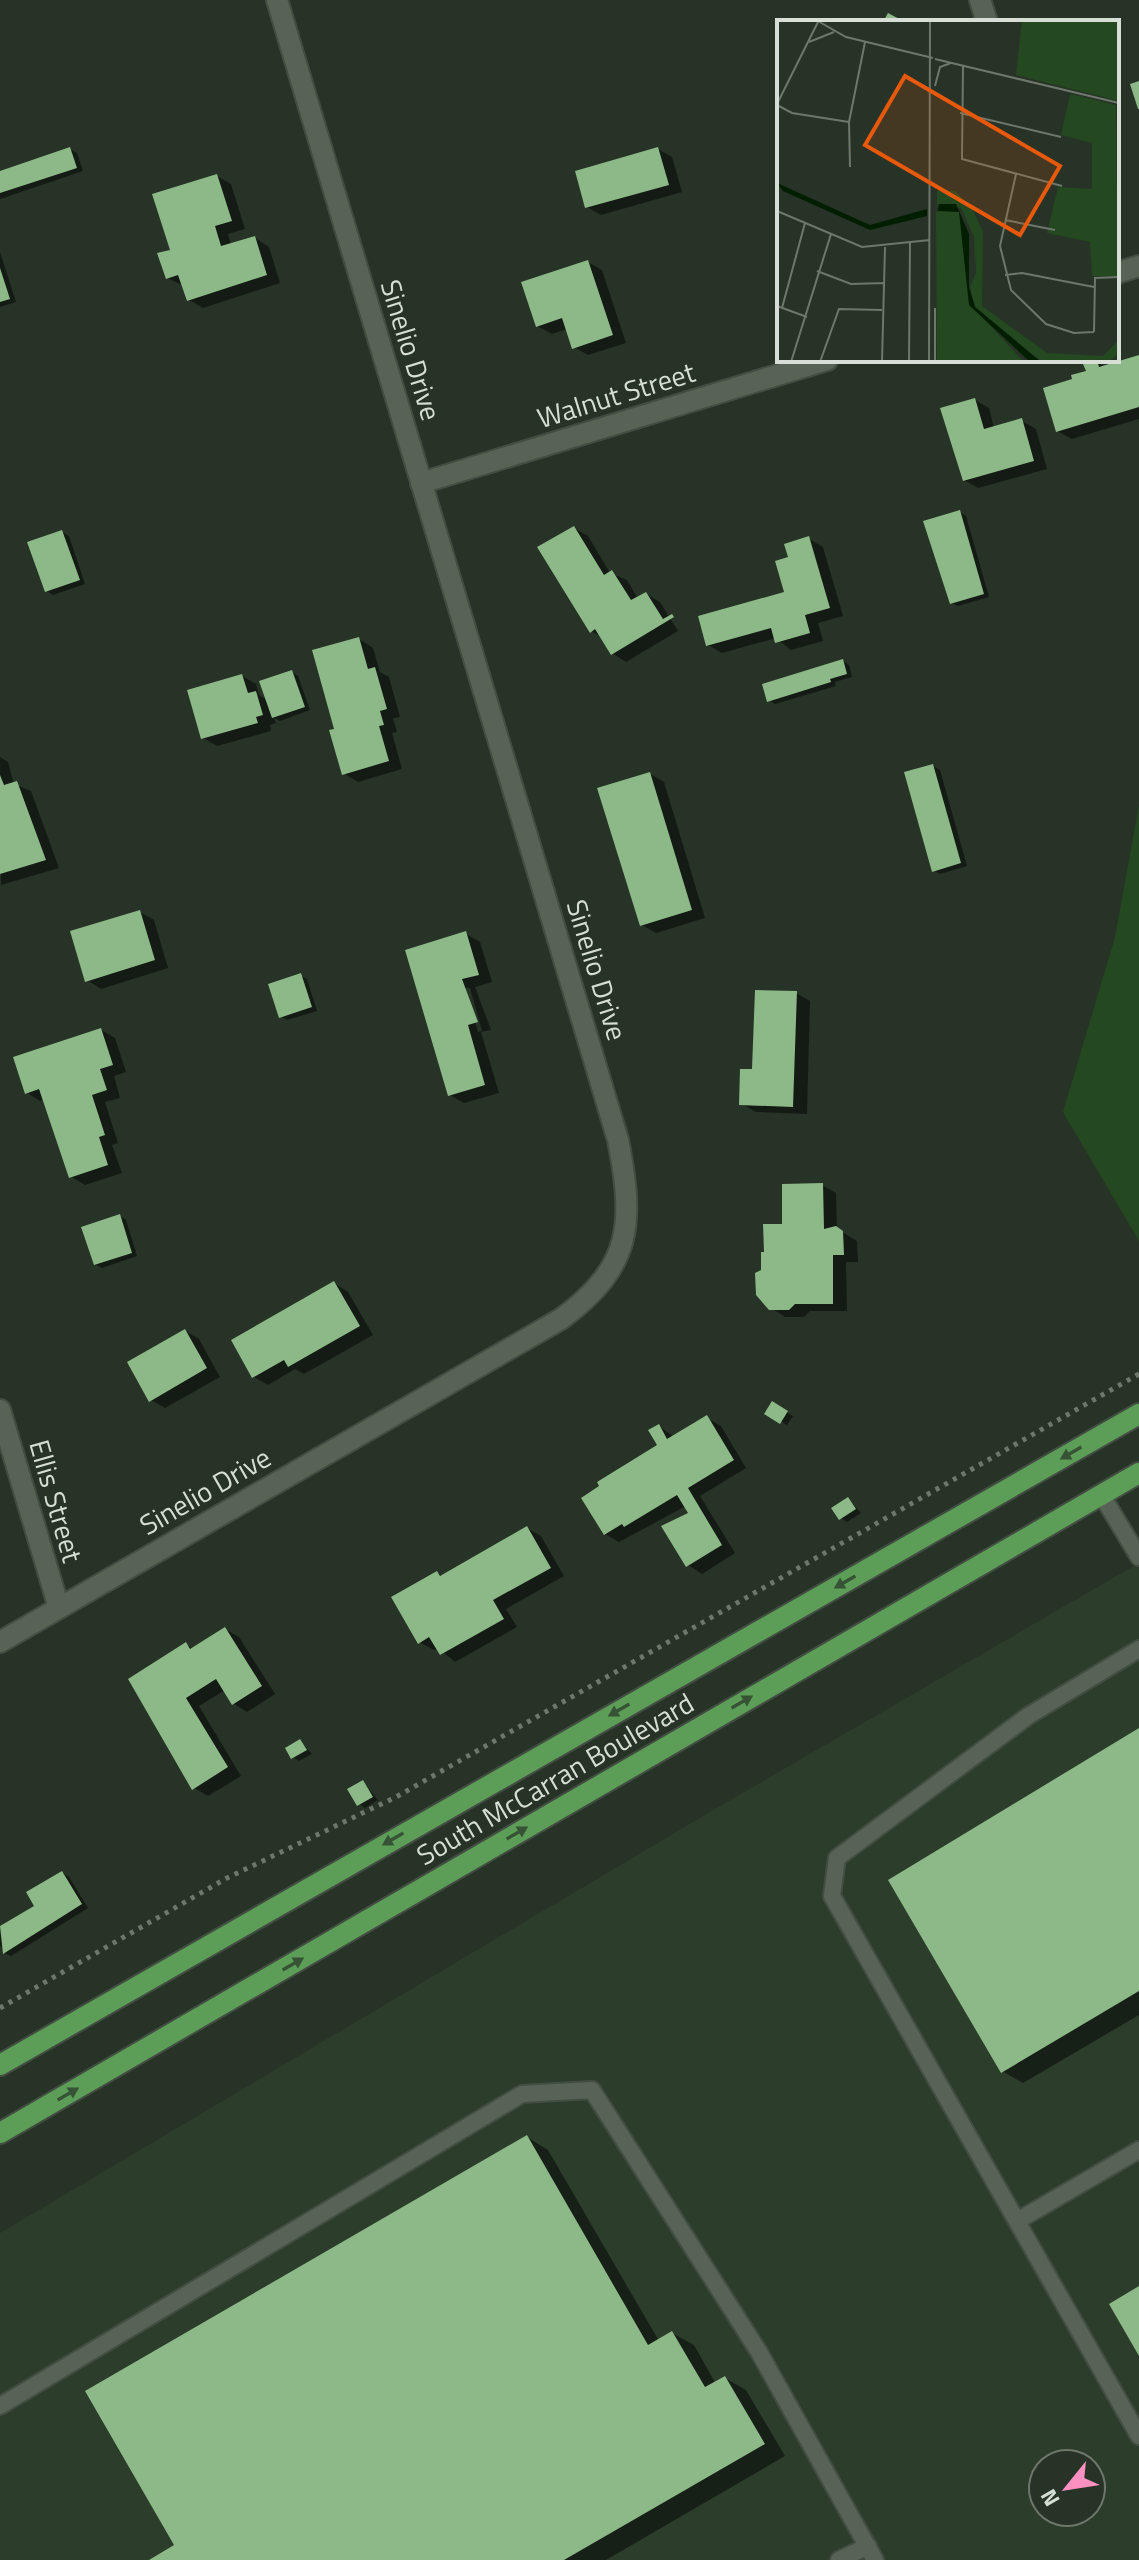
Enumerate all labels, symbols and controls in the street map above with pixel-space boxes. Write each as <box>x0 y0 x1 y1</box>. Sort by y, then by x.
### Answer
inset map <box>777 20 1119 362</box>
street label: Sinelio Drive <box>370 274 453 426</box>
street label: Walnut Street <box>532 350 700 439</box>
street label: Sinelio Drive <box>556 894 639 1046</box>
street label: Ellis Street <box>18 1434 95 1567</box>
street label: Sinelio Drive <box>131 1436 278 1546</box>
one-way arrow <box>1060 1446 1082 1460</box>
one-way arrow <box>834 1575 856 1589</box>
street label: South McCarran Boulevard <box>408 1681 701 1876</box>
one-way arrow <box>731 1695 753 1709</box>
one-way arrow <box>608 1703 631 1717</box>
one-way arrow <box>506 1826 529 1840</box>
one-way arrow <box>382 1832 405 1846</box>
one-way arrow <box>282 1957 304 1971</box>
one-way arrow <box>57 2087 79 2101</box>
north arrow <box>1027 2448 1107 2528</box>
text: N <box>1031 2483 1068 2513</box>

